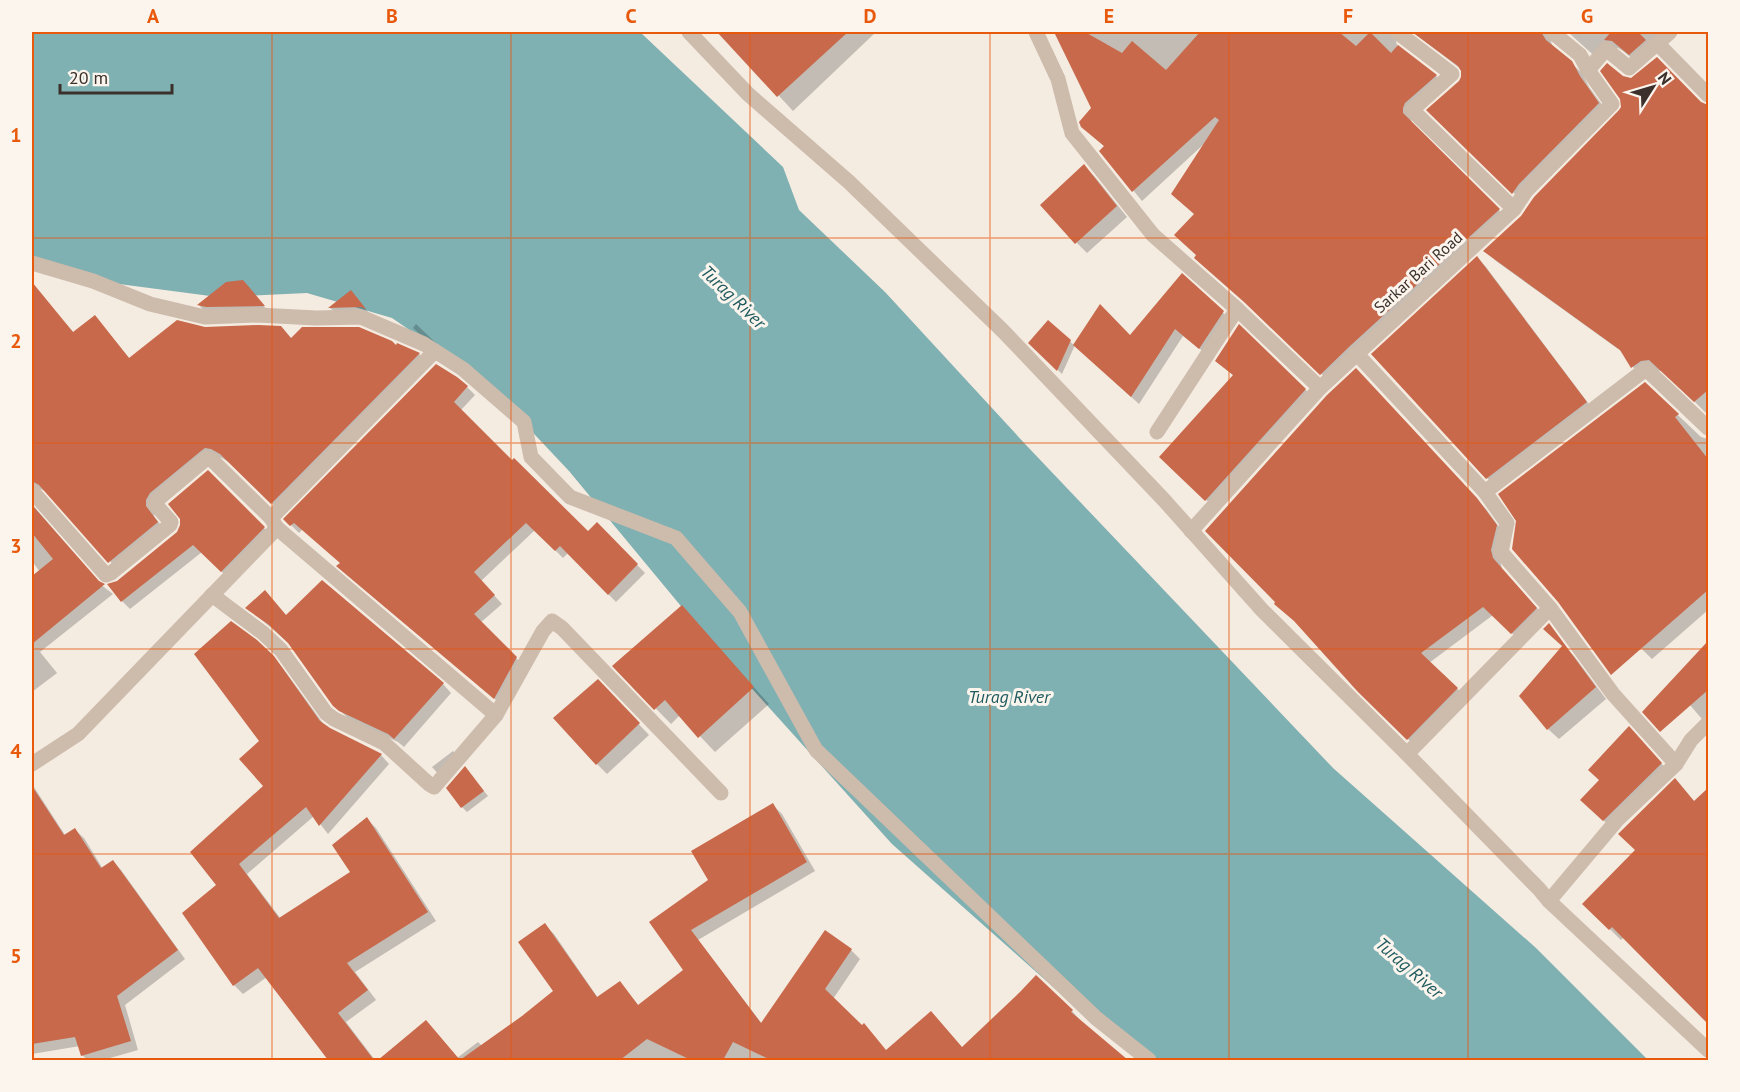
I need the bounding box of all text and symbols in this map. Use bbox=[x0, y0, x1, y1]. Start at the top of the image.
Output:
text: A bbox=[147, 3, 160, 29]
text: B bbox=[386, 3, 398, 29]
text: C bbox=[625, 3, 637, 29]
text: D bbox=[864, 3, 877, 29]
text: E bbox=[1104, 3, 1114, 29]
text: F bbox=[1343, 3, 1353, 29]
text: G bbox=[1581, 3, 1593, 29]
scale bar bbox=[60, 57, 172, 95]
north arrow bbox=[1623, 57, 1683, 117]
text: 20 m bbox=[69, 66, 108, 89]
text: N bbox=[1654, 68, 1676, 88]
text: 1 bbox=[10, 122, 22, 148]
street label: Sarkar Bari Road bbox=[1370, 227, 1466, 317]
water label: Turag River bbox=[696, 260, 772, 334]
text: 2 bbox=[10, 328, 22, 354]
text: 3 bbox=[10, 533, 22, 559]
water label: Turag River bbox=[968, 685, 1051, 708]
text: 4 bbox=[10, 738, 22, 764]
water label: Turag River bbox=[1371, 932, 1449, 1004]
text: 5 bbox=[10, 943, 22, 969]

